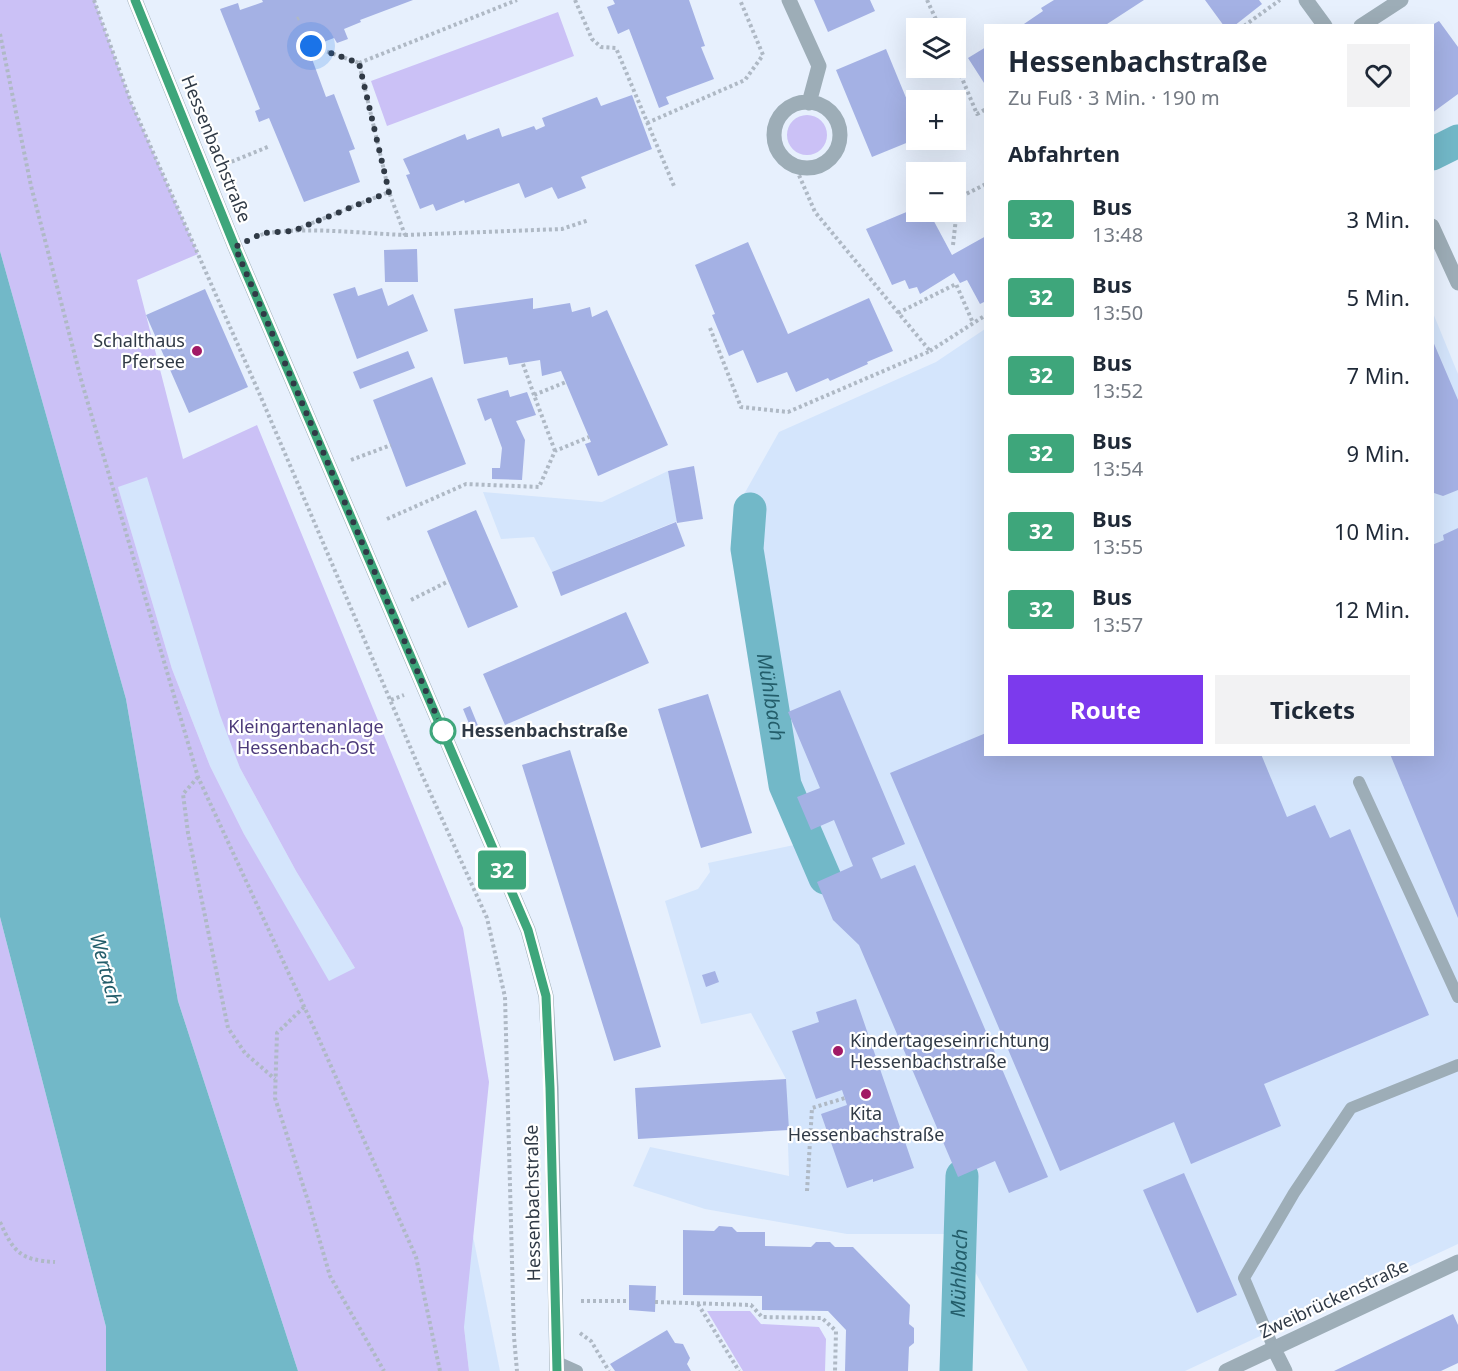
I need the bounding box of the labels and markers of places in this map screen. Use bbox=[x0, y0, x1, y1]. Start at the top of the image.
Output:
place label: Schalthaus Pfersee bbox=[93, 328, 185, 373]
marker: Schalthaus Pfersee bbox=[190, 344, 204, 358]
marker: Hessenbachstraße bbox=[430, 718, 456, 744]
place label: Hessenbachstraße bbox=[461, 718, 628, 742]
place label: Kindertageseinrichtung Hessenbachstraße bbox=[850, 1028, 1050, 1073]
marker: Kindertageseinrichtung Hessenbachstraße bbox=[831, 1044, 845, 1058]
marker: Kita Hessenbachstraße bbox=[859, 1087, 873, 1101]
place label: Kita Hessenbachstraße bbox=[788, 1101, 944, 1146]

